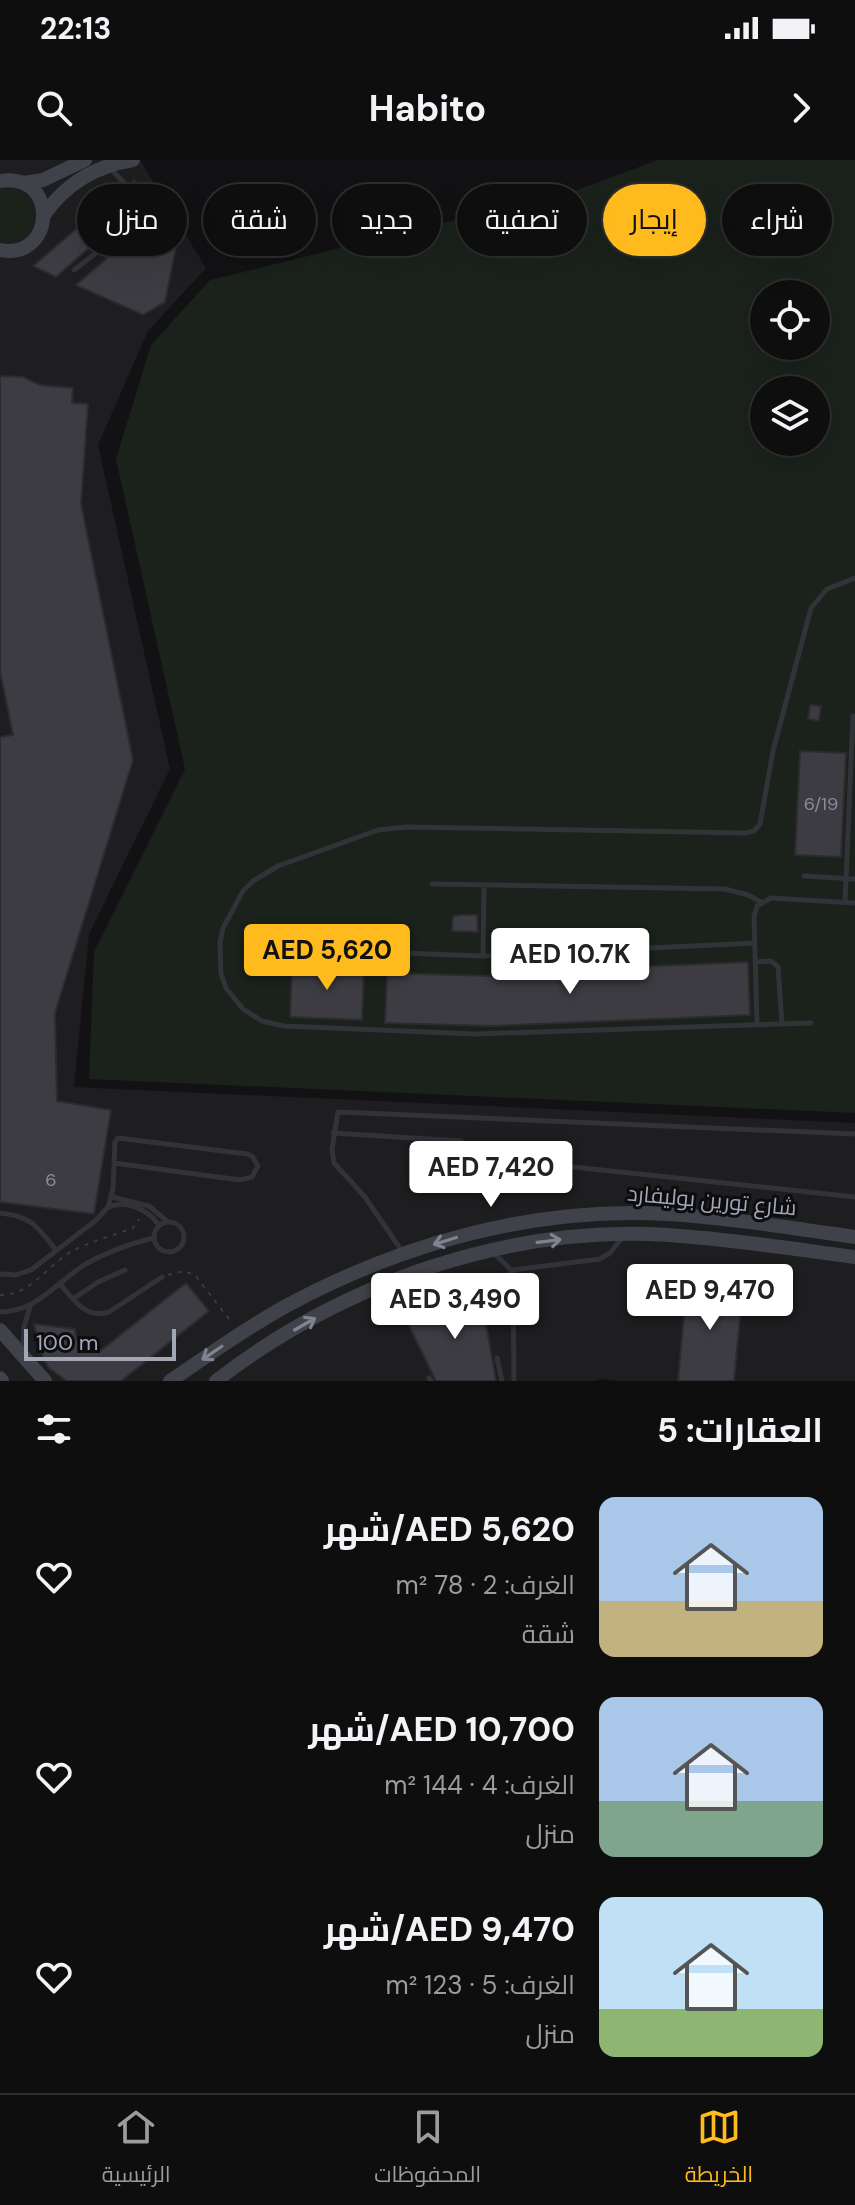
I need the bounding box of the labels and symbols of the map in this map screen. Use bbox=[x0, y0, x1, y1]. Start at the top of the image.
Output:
house number: 6/19 bbox=[804, 792, 838, 816]
pin: AED 5,620 bbox=[235, 924, 419, 992]
pin: AED 10.7K bbox=[478, 928, 662, 996]
pin: AED 7,420 bbox=[399, 1141, 583, 1209]
house number: 6 bbox=[45, 1168, 57, 1192]
street label: شارع تورين بوليفارد bbox=[626, 1179, 798, 1222]
one-way arrow bbox=[535, 1233, 562, 1248]
one-way arrow bbox=[433, 1234, 459, 1249]
pin: AED 9,470 bbox=[618, 1264, 802, 1332]
pin: AED 3,490 bbox=[363, 1273, 547, 1341]
one-way arrow bbox=[293, 1316, 316, 1332]
scale bar bbox=[24, 1325, 176, 1361]
one-way arrow bbox=[201, 1345, 224, 1361]

